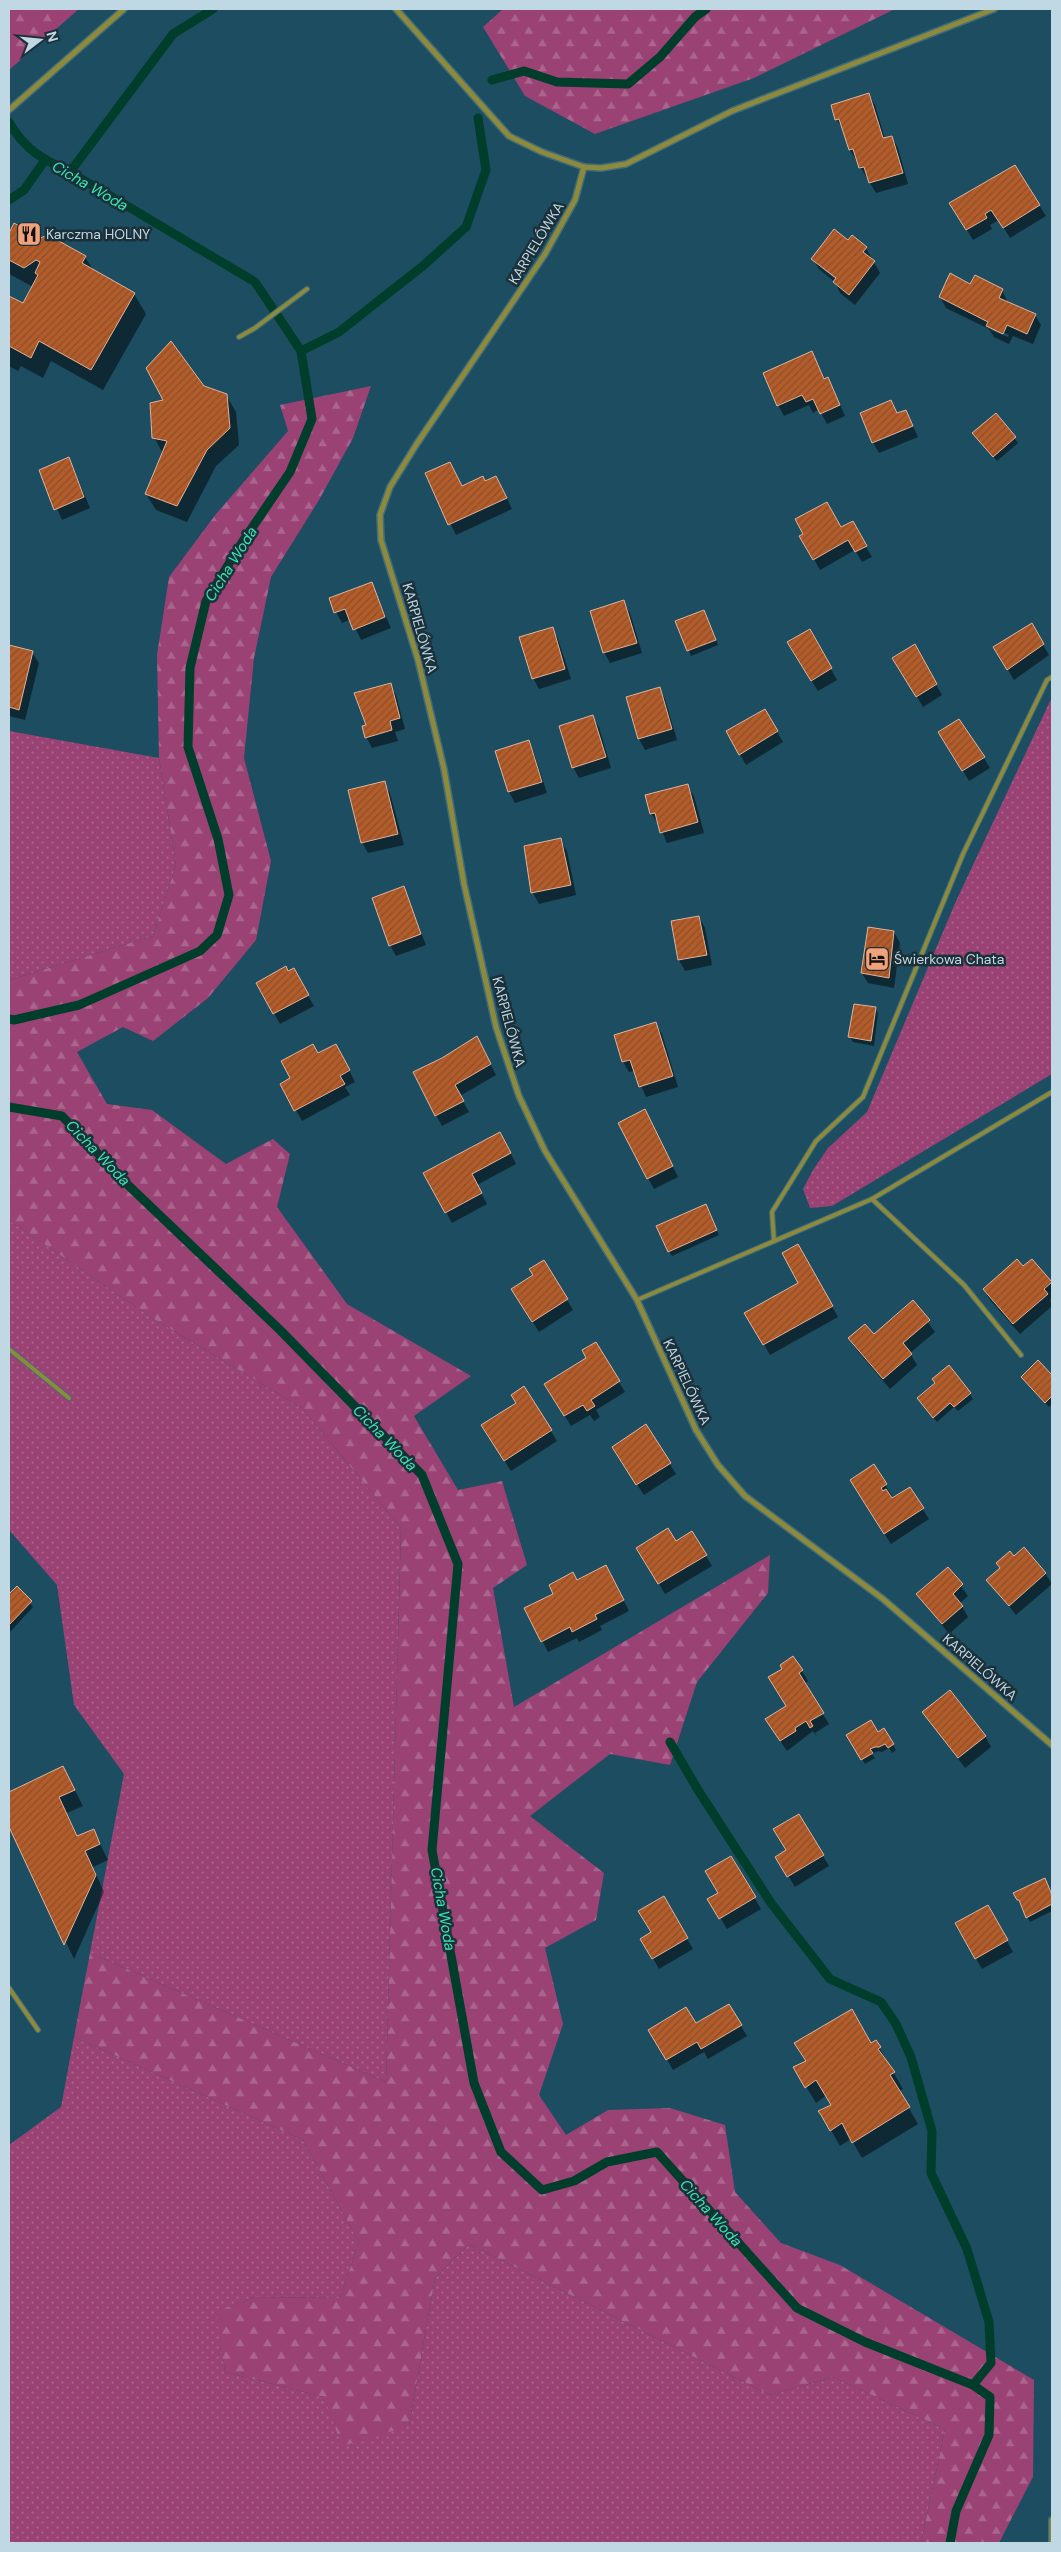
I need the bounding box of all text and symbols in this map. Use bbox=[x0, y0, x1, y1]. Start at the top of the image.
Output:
north arrow bbox=[15, 15, 65, 65]
text: N bbox=[42, 29, 63, 44]
water label: Cicha Woda bbox=[48, 156, 132, 216]
street label: KARPIELÓWKA bbox=[504, 198, 568, 288]
restaurant icon: Karczma HOLNY bbox=[16, 221, 42, 247]
place label: Karczma HOLNY bbox=[46, 225, 150, 243]
water label: Cicha Woda bbox=[200, 523, 262, 605]
street label: KARPIELÓWKA bbox=[399, 581, 441, 675]
hotel icon: Świerkowa Chata bbox=[864, 946, 890, 972]
place label: Świerkowa Chata bbox=[894, 950, 1004, 968]
street label: KARPIELÓWKA bbox=[488, 975, 530, 1069]
water label: Cicha Woda bbox=[61, 1116, 135, 1190]
street label: KARPIELÓWKA bbox=[659, 1336, 715, 1428]
water label: Cicha Woda bbox=[348, 1401, 422, 1475]
street label: KARPIELÓWKA bbox=[939, 1630, 1021, 1704]
water label: Cicha Woda bbox=[426, 1866, 460, 1952]
water label: Cicha Woda bbox=[675, 2175, 747, 2251]

